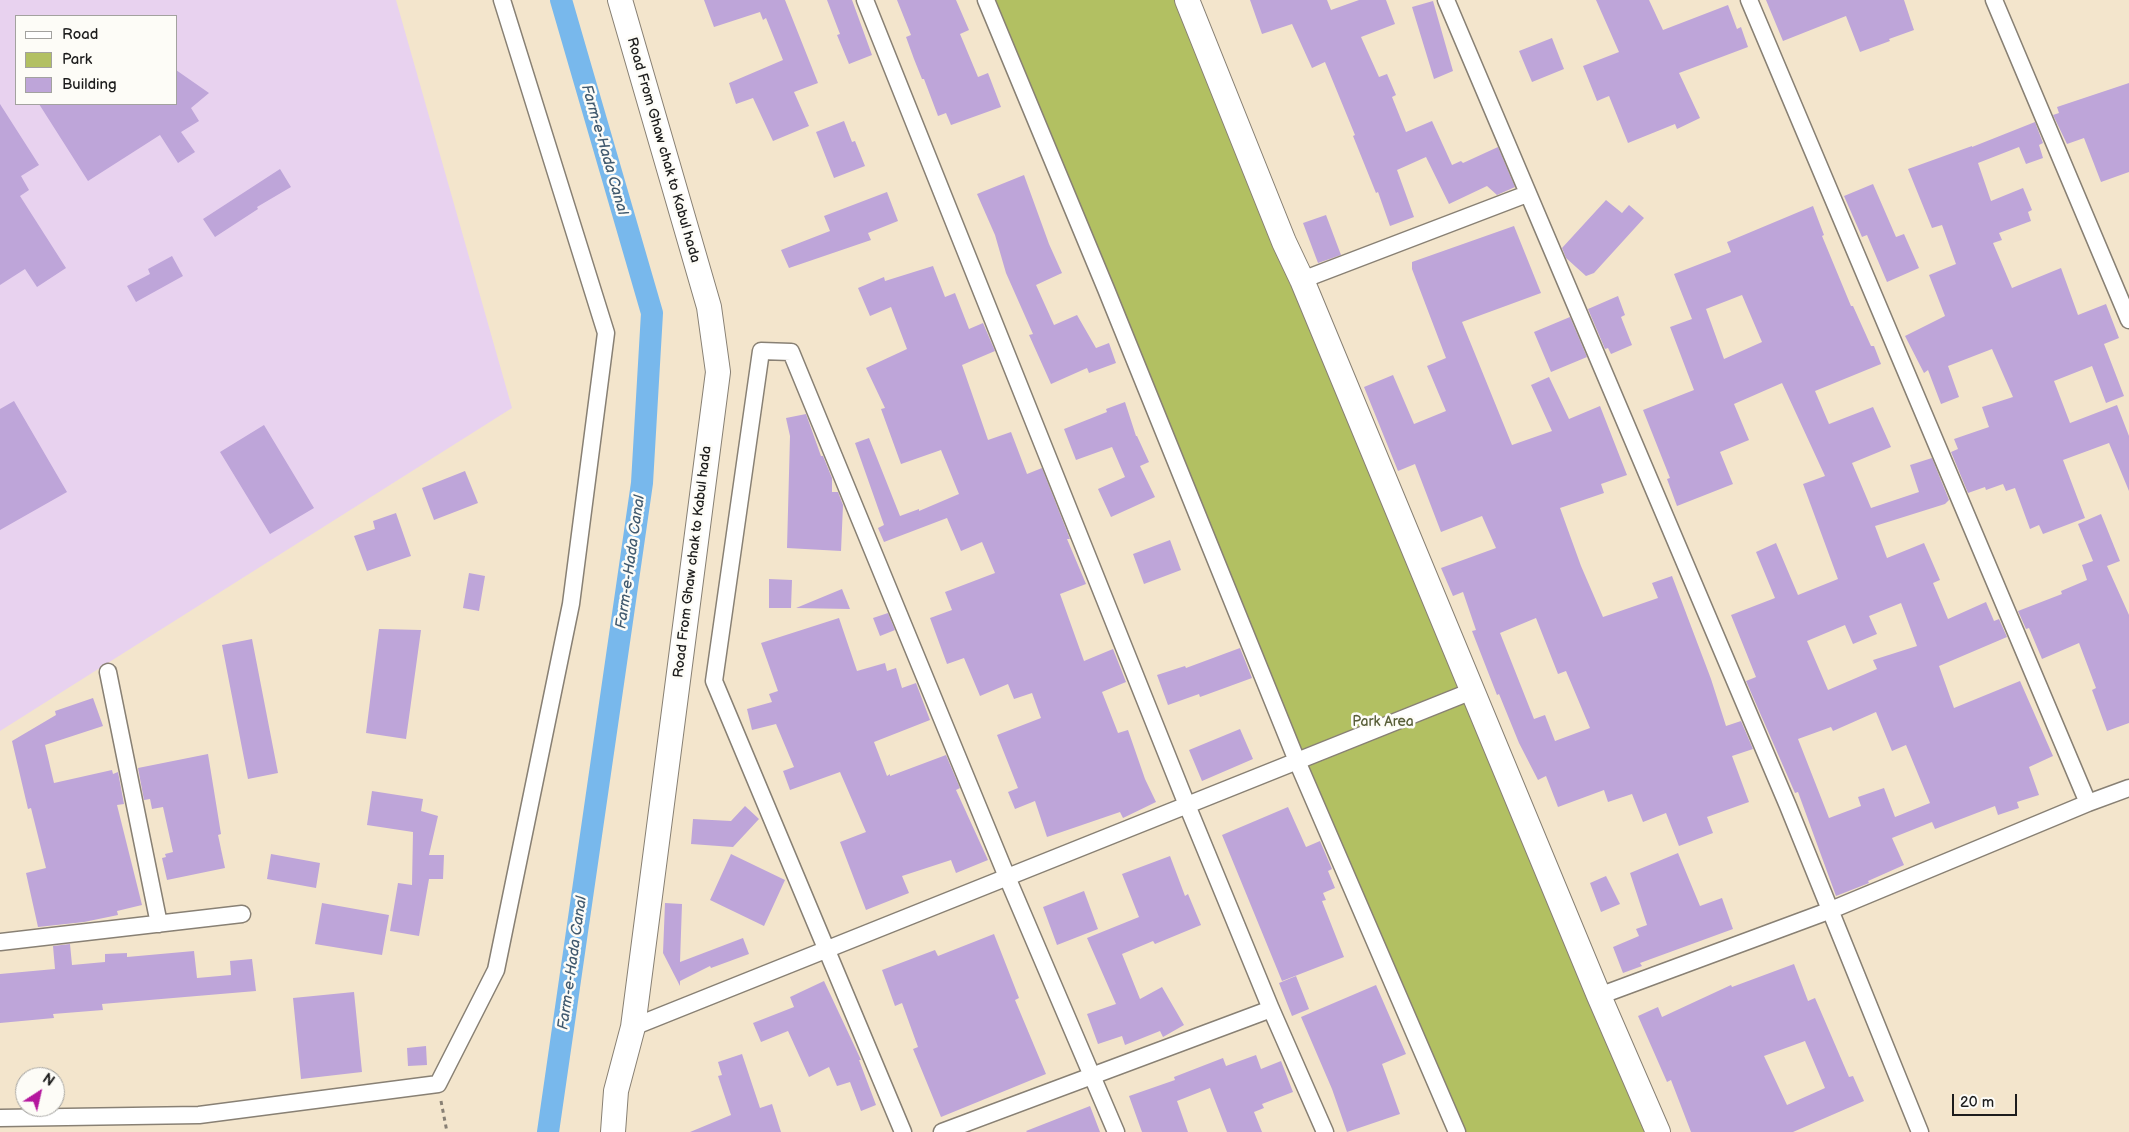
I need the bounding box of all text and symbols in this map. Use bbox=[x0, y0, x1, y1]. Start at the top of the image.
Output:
legend bbox=[15, 15, 178, 105]
text: Road bbox=[62, 25, 98, 44]
street label: Road From Ghaw chak to Kabul hada bbox=[623, 35, 703, 265]
text: Park bbox=[62, 50, 92, 69]
text: Building bbox=[62, 75, 117, 94]
water label: Farm-e-Hada Canal bbox=[577, 83, 631, 217]
street label: Road From Ghaw chak to Kabul hada bbox=[670, 445, 716, 679]
water label: Farm-e-Hada Canal bbox=[613, 494, 649, 630]
park label: Park Area bbox=[1352, 714, 1414, 730]
water label: Farm-e-Hada Canal bbox=[555, 895, 591, 1031]
north arrow bbox=[15, 1067, 65, 1117]
text: N bbox=[39, 1070, 57, 1090]
scale bar bbox=[1954, 1084, 2019, 1116]
text: 20 m bbox=[1960, 1093, 1994, 1112]

